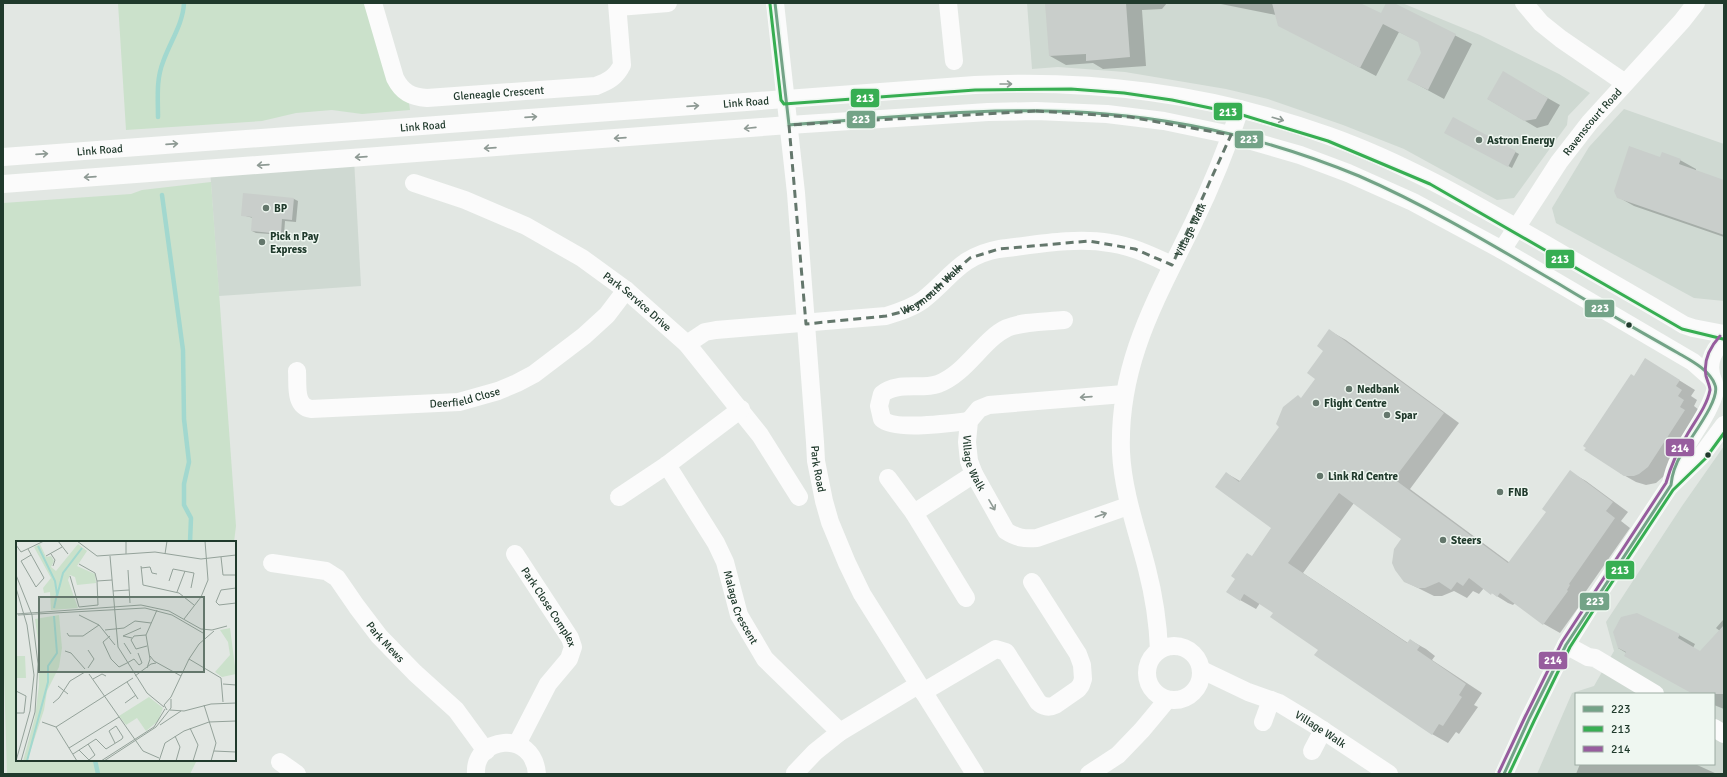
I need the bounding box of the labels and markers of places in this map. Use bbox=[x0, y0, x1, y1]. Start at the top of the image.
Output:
place label: Astron Energy bbox=[1487, 134, 1555, 147]
marker: Astron Energy bbox=[1474, 135, 1484, 145]
place label: BP bbox=[274, 202, 288, 215]
marker: BP bbox=[261, 203, 271, 213]
place label: Pick n Pay Express bbox=[270, 230, 319, 256]
marker: Pick n Pay Express bbox=[257, 237, 267, 247]
unlabelled marker bbox=[1624, 320, 1634, 330]
place label: Nedbank bbox=[1357, 383, 1400, 396]
marker: Nedbank bbox=[1344, 384, 1354, 394]
place label: Flight Centre bbox=[1324, 397, 1387, 410]
marker: Flight Centre bbox=[1311, 398, 1321, 408]
place label: Spar bbox=[1395, 409, 1418, 422]
marker: Spar bbox=[1382, 410, 1392, 420]
unlabelled marker bbox=[1703, 450, 1713, 460]
place label: Link Rd Centre bbox=[1328, 470, 1398, 483]
marker: Link Rd Centre bbox=[1315, 471, 1325, 481]
place label: FNB bbox=[1508, 486, 1529, 499]
marker: FNB bbox=[1495, 487, 1505, 497]
place label: Steers bbox=[1451, 534, 1481, 547]
marker: Steers bbox=[1438, 535, 1448, 545]

